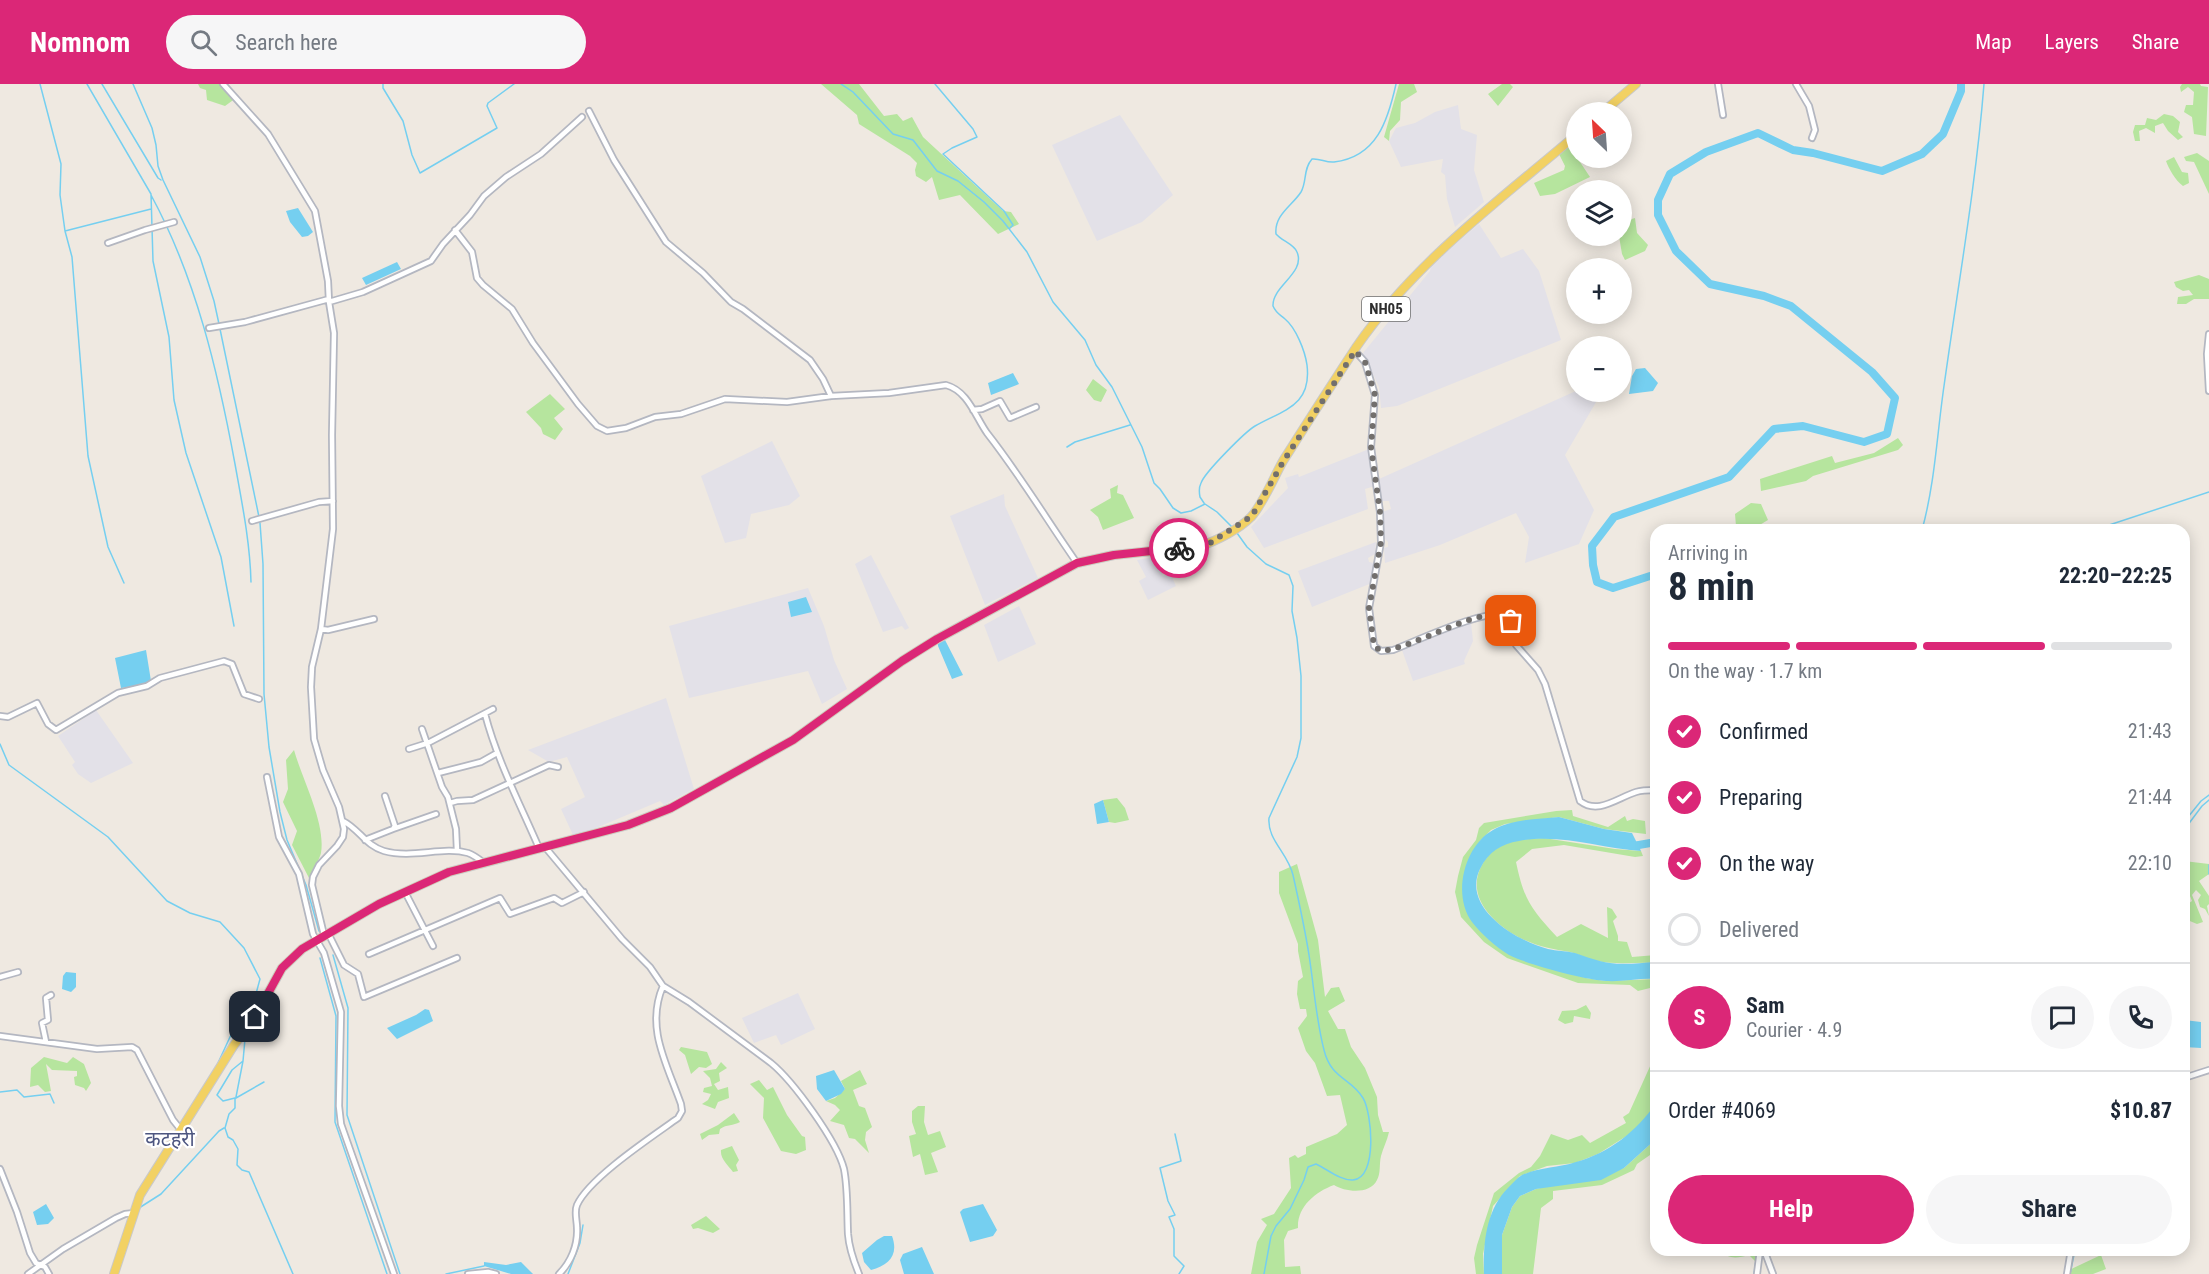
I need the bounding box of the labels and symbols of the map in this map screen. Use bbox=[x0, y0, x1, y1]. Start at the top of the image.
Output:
north arrow bbox=[1566, 102, 1632, 168]
road number: NH05 bbox=[1362, 297, 1410, 321]
courier bbox=[1149, 518, 1209, 578]
pin bbox=[1485, 595, 1536, 646]
pin bbox=[229, 991, 280, 1042]
district label: कटहरी bbox=[145, 1127, 196, 1151]

